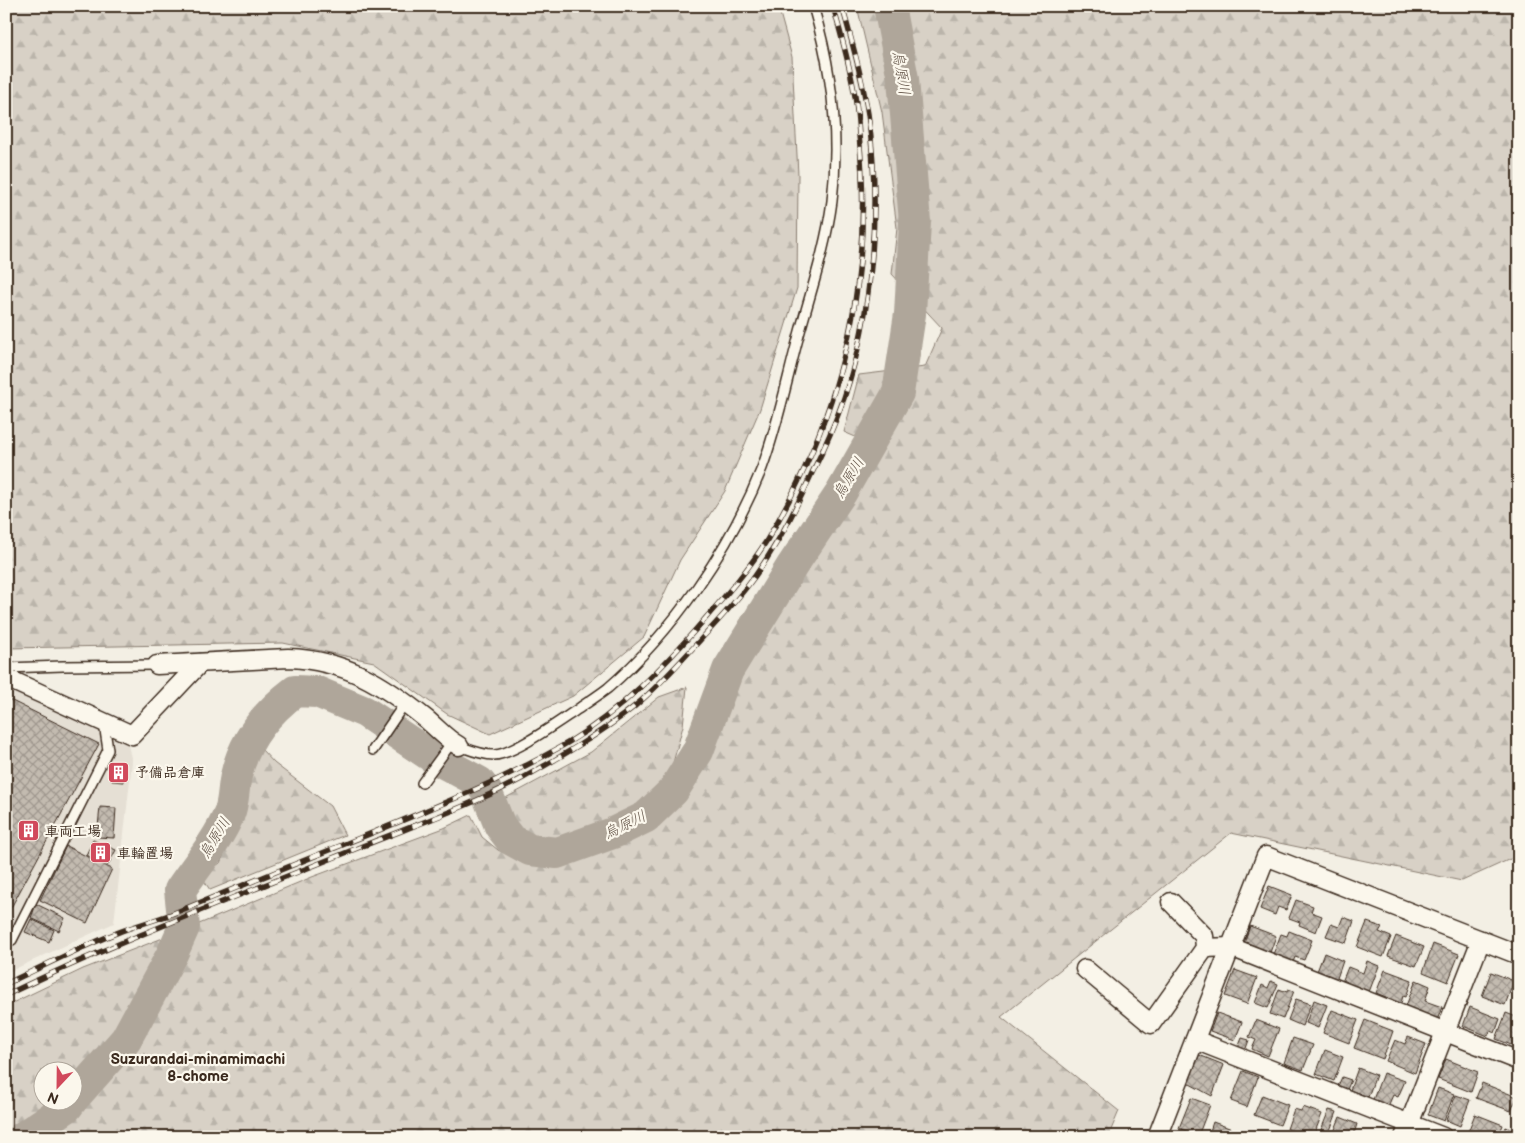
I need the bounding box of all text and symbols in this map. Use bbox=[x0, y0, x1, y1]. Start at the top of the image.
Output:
water label: 烏原川 bbox=[888, 49, 914, 97]
water label: 烏原川 bbox=[829, 454, 869, 502]
building icon: 予備品倉庫 bbox=[107, 760, 131, 784]
place label: 予備品倉庫 bbox=[135, 764, 205, 781]
water label: 烏原川 bbox=[601, 807, 649, 843]
water label: 烏原川 bbox=[195, 814, 235, 862]
building icon: 車両工場 bbox=[17, 819, 41, 843]
place label: 車両工場 bbox=[45, 823, 101, 840]
building icon: 車輪置場 bbox=[89, 841, 113, 865]
place label: 車輪置場 bbox=[117, 845, 173, 862]
district label: Suzurandai-minamimachi 8-chome bbox=[111, 1050, 285, 1086]
north arrow bbox=[32, 1060, 82, 1110]
text: N bbox=[45, 1088, 61, 1107]

